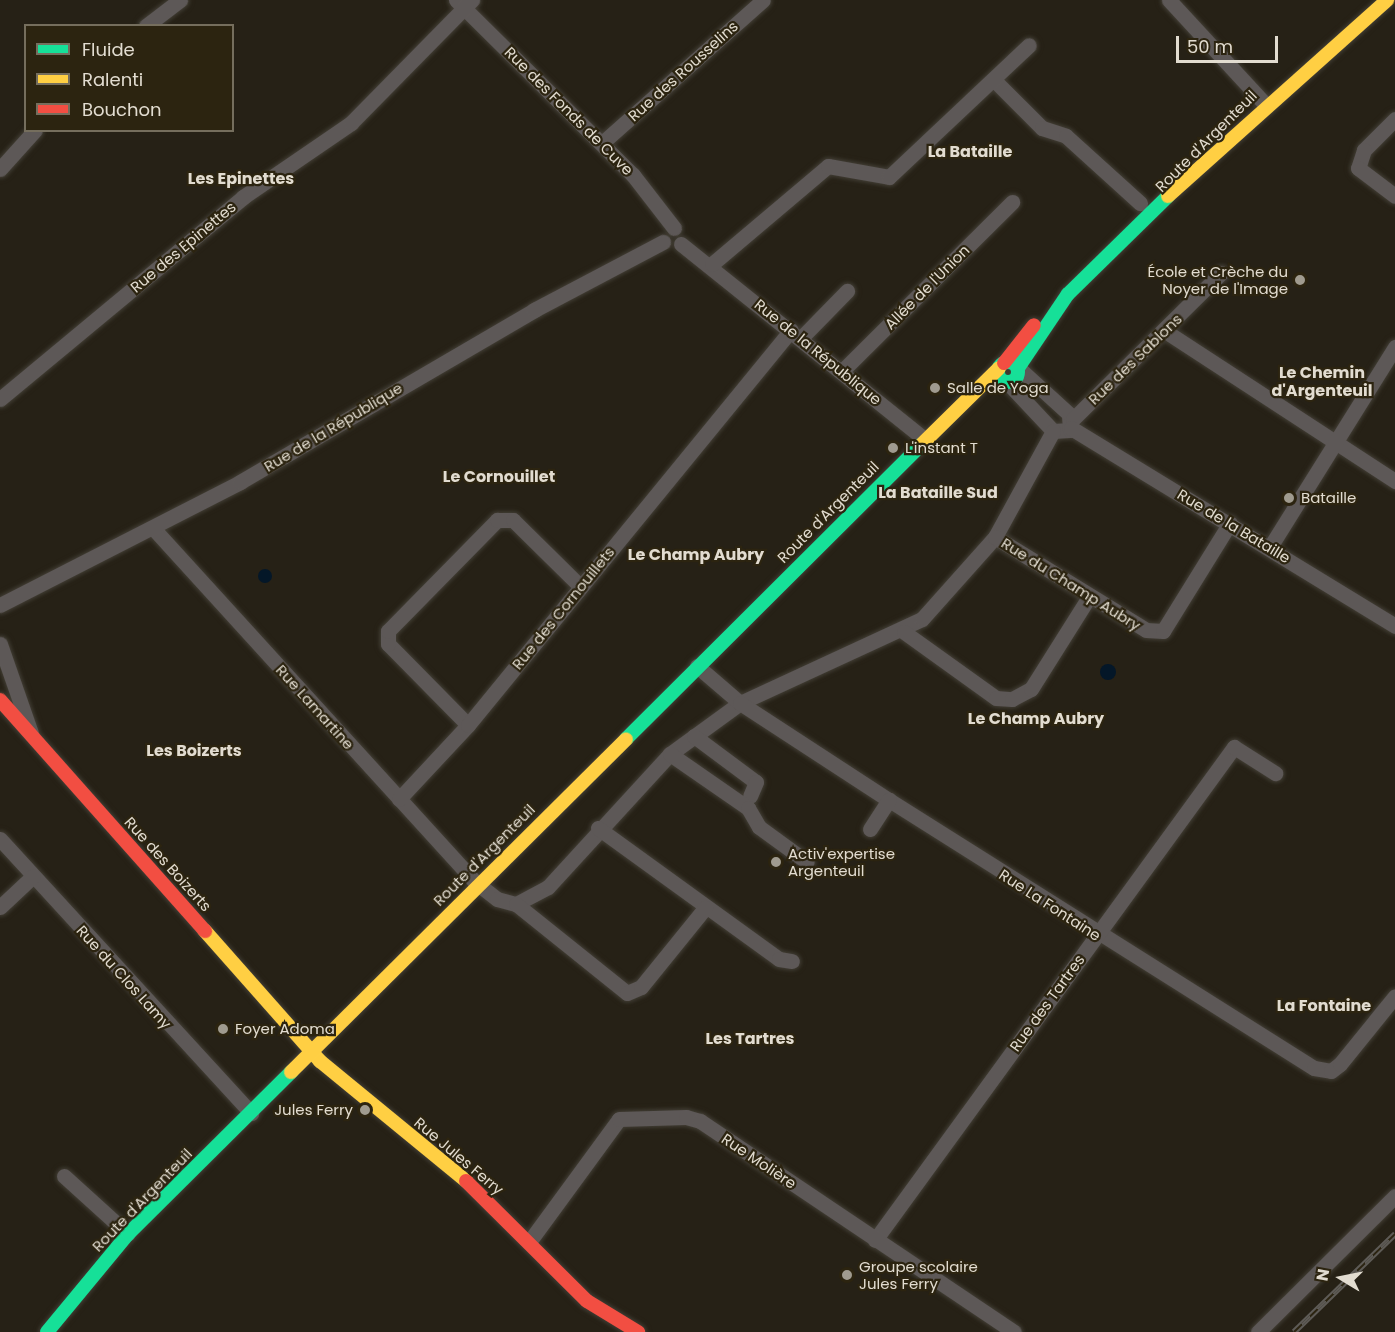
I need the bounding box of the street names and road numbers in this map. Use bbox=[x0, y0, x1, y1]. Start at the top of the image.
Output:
street label: Rue des Rousselins bbox=[624, 17, 742, 125]
street label: Rue des Fonds de Cuve bbox=[501, 43, 637, 179]
street label: Route d'Argenteuil bbox=[1152, 87, 1260, 195]
street label: Rue des Epinettes bbox=[127, 198, 239, 296]
street label: Allée de l'Union bbox=[881, 241, 973, 333]
street label: Rue de la République bbox=[751, 295, 885, 409]
street label: Rue des Sablons bbox=[1084, 310, 1186, 408]
street label: Rue de la République bbox=[261, 379, 405, 475]
street label: Route d'Argenteuil bbox=[774, 458, 882, 566]
street label: Rue de la Bataille bbox=[1174, 485, 1294, 567]
street label: Rue du Champ Aubry bbox=[998, 534, 1144, 634]
street label: Rue des Cornouillets bbox=[508, 543, 618, 673]
street label: Rue Lamartine bbox=[272, 661, 358, 753]
street label: Route d'Argenteuil bbox=[430, 801, 538, 909]
street label: Rue des Boizerts bbox=[121, 813, 215, 915]
street label: Rue La Fontaine bbox=[996, 865, 1104, 945]
street label: Rue du Clos Lamy bbox=[73, 922, 175, 1032]
street label: Rue des Tartres bbox=[1006, 951, 1088, 1055]
street label: Rue Jules Ferry bbox=[411, 1113, 507, 1199]
street label: Rue Molière bbox=[718, 1129, 800, 1193]
street label: Route d'Argenteuil bbox=[88, 1145, 196, 1255]

